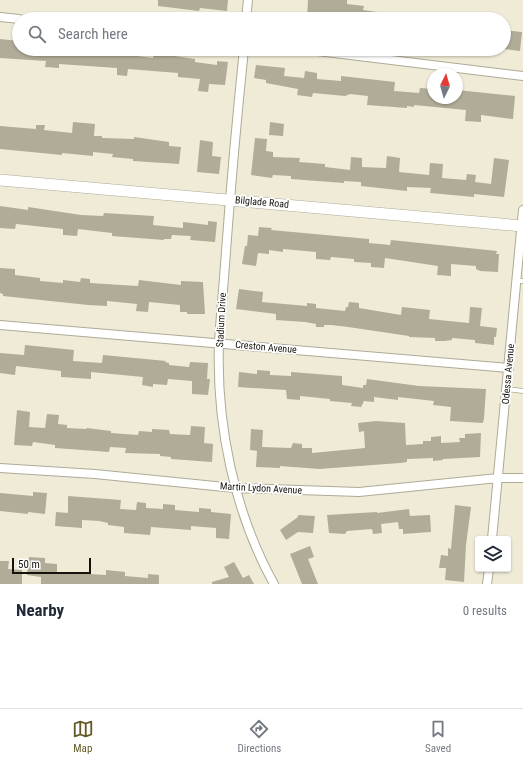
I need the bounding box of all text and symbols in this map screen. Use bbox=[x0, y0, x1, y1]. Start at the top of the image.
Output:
search box bbox=[12, 12, 511, 56]
icon: search bbox=[26, 23, 48, 45]
text: Search here bbox=[58, 25, 128, 43]
north arrow bbox=[427, 68, 463, 104]
street label: Bilglade Road bbox=[235, 194, 289, 210]
street label: Stadium Drive bbox=[214, 292, 228, 348]
street label: Creston Avenue bbox=[235, 339, 298, 355]
street label: Odessa Avenue bbox=[500, 343, 516, 405]
street label: Martin Lydon Avenue bbox=[220, 480, 303, 496]
map controls bbox=[475, 536, 511, 572]
button: layers bbox=[475, 536, 511, 572]
scale bar bbox=[12, 556, 91, 575]
text: 50 m bbox=[18, 558, 40, 571]
text: Nearby bbox=[16, 600, 64, 620]
text: 0 results bbox=[463, 603, 507, 618]
tab: Map bbox=[72, 718, 94, 755]
tab: Directions bbox=[237, 718, 281, 755]
tab: Saved bbox=[425, 718, 451, 755]

